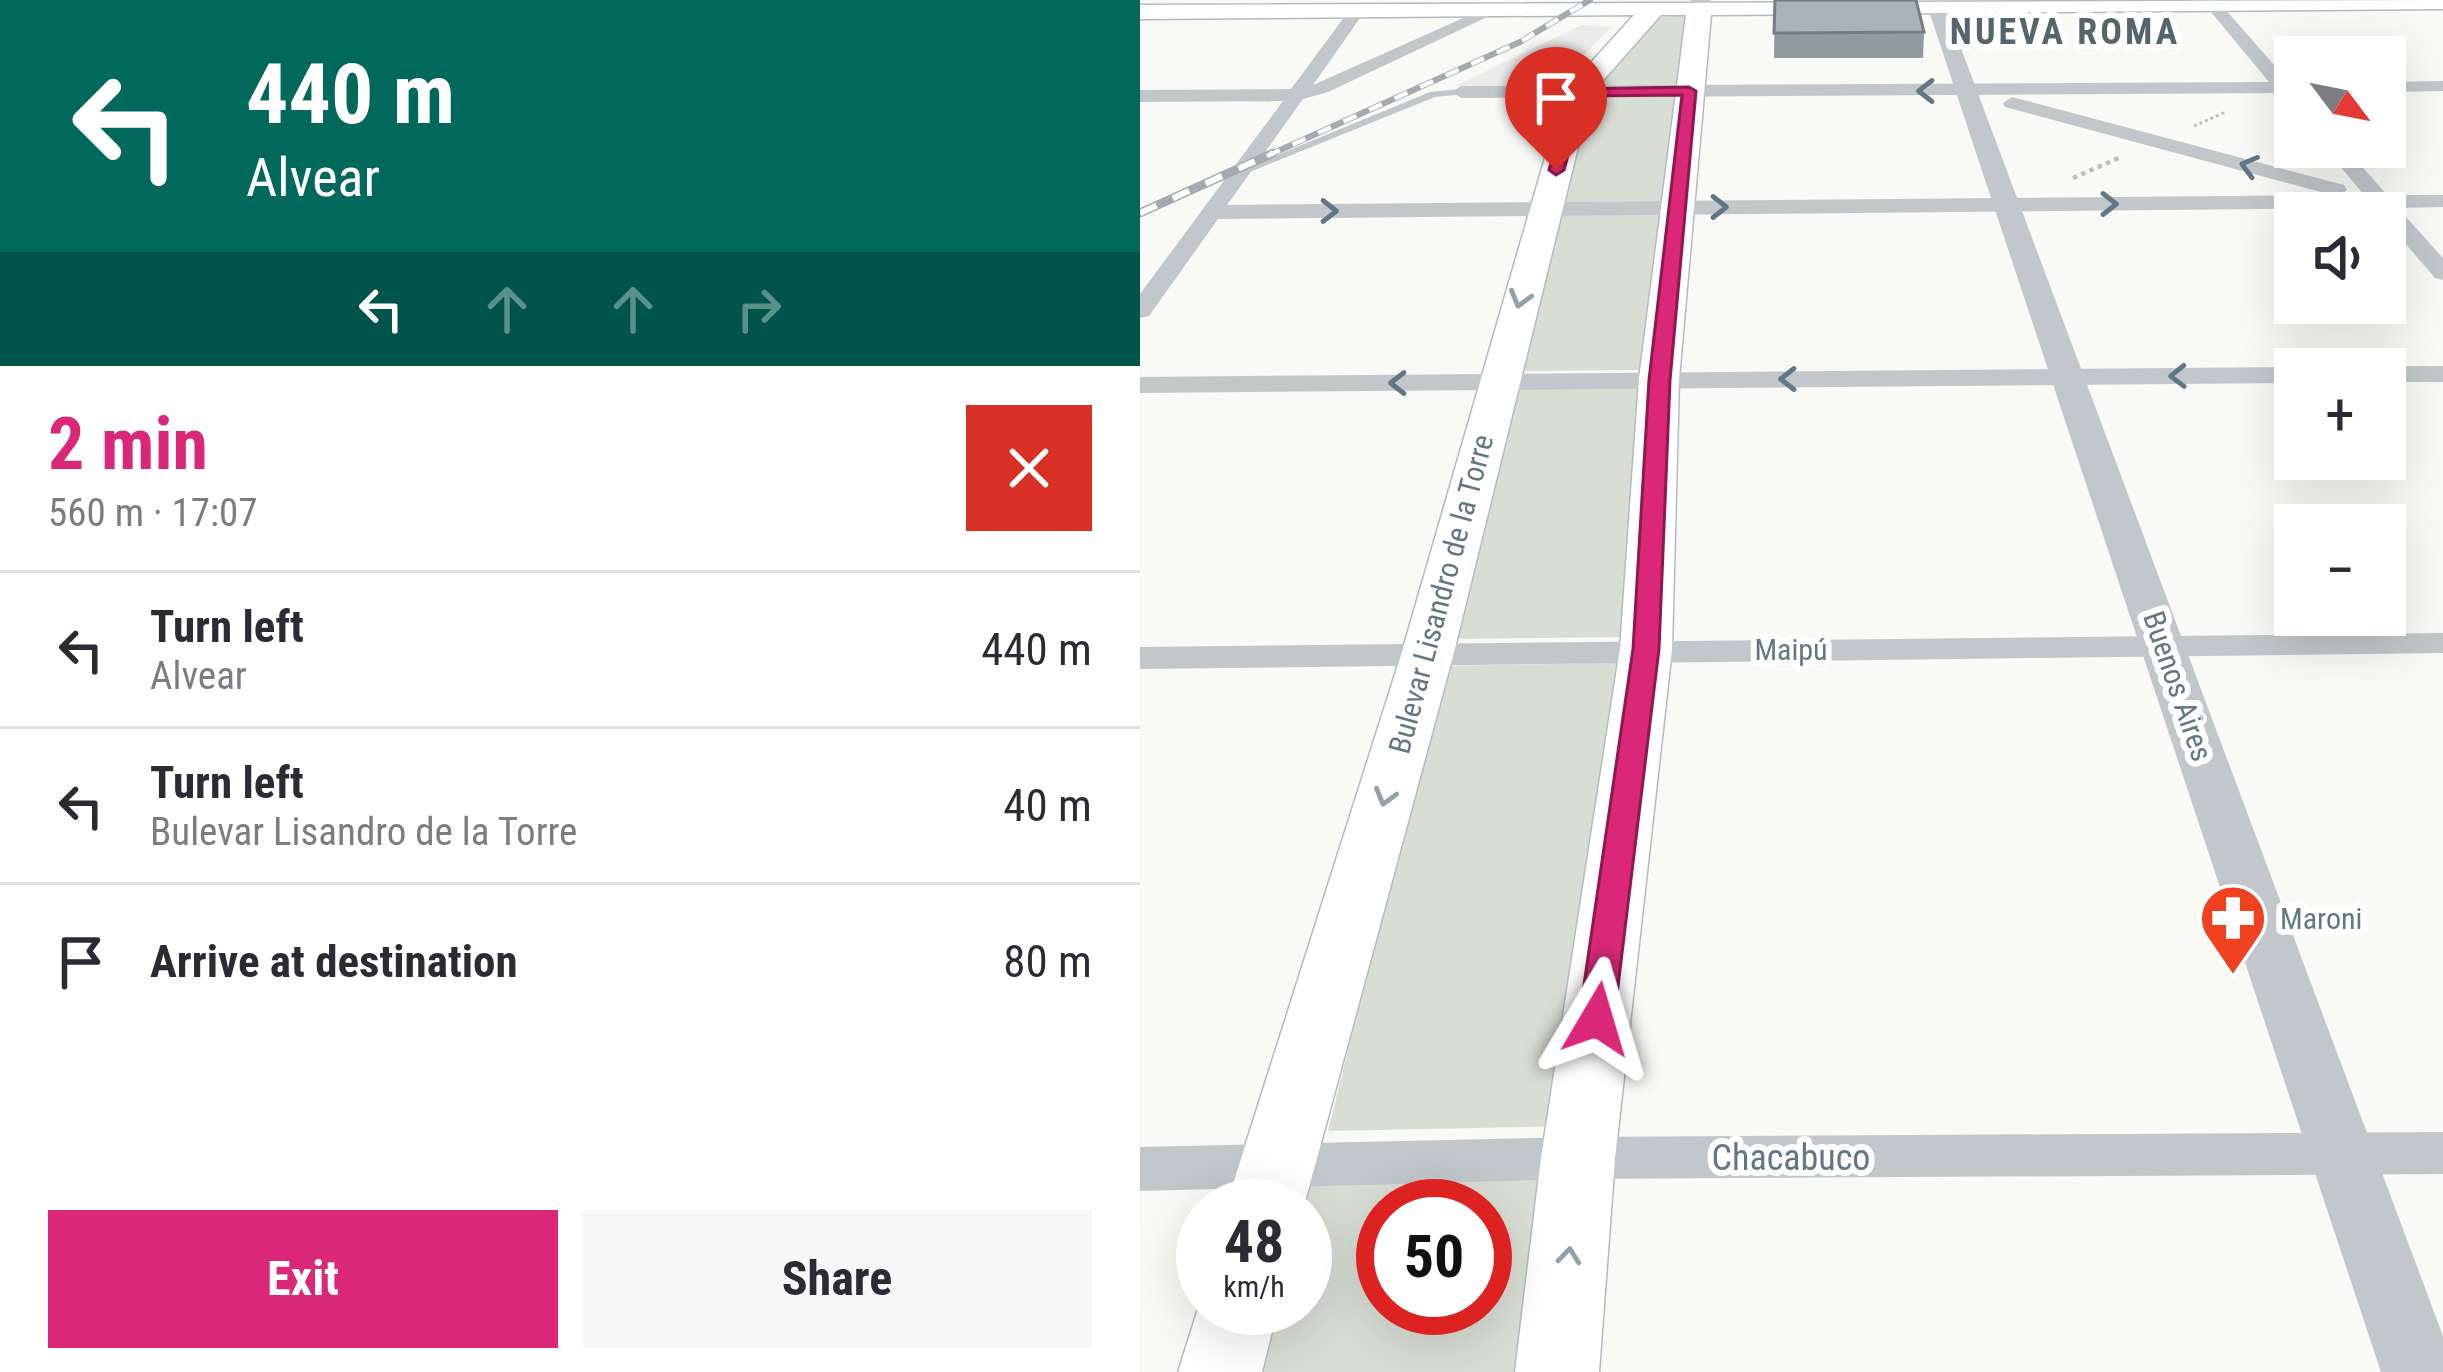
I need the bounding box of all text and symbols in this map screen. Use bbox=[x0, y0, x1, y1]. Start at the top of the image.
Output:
district label: NUEVA ROMA bbox=[1950, 11, 2180, 53]
north arrow bbox=[2274, 36, 2406, 168]
map controls bbox=[2274, 36, 2406, 636]
text: 440 m bbox=[246, 45, 455, 144]
pin bbox=[1505, 47, 1607, 170]
icon: left bbox=[48, 48, 204, 204]
icon: arrive bbox=[1523, 65, 1589, 131]
one-way arrow bbox=[1916, 78, 1934, 104]
text: Alvear bbox=[246, 146, 380, 209]
one-way arrow bbox=[2240, 156, 2260, 181]
one-way arrow bbox=[2101, 191, 2119, 217]
button: sound bbox=[2274, 192, 2406, 324]
one-way arrow bbox=[1710, 195, 1729, 221]
one-way arrow bbox=[1321, 198, 1339, 224]
icon: left bbox=[348, 276, 414, 342]
icon: ahead bbox=[474, 276, 540, 342]
icon: ahead bbox=[600, 276, 666, 342]
icon: right bbox=[726, 276, 792, 342]
one-way arrow bbox=[1510, 288, 1535, 309]
button: + bbox=[2274, 348, 2406, 480]
one-way arrow bbox=[2168, 363, 2186, 389]
one-way arrow bbox=[1778, 366, 1796, 392]
one-way arrow bbox=[1388, 370, 1406, 396]
text: 2 min bbox=[48, 402, 208, 487]
button: close bbox=[966, 405, 1092, 531]
street label: Bulevar Lisandro de la Torre bbox=[1382, 431, 1500, 757]
text: 560 m · 17:07 bbox=[48, 490, 258, 536]
button: − bbox=[2274, 504, 2406, 636]
text: Turn left bbox=[150, 600, 304, 653]
street label: Buenos Aires bbox=[2136, 607, 2220, 765]
icon: left bbox=[48, 617, 114, 683]
text: 440 m bbox=[981, 623, 1092, 676]
street label: Maipú bbox=[1754, 632, 1828, 667]
text: Alvear bbox=[150, 653, 247, 699]
text: Turn left bbox=[150, 756, 304, 809]
icon: left bbox=[48, 773, 114, 839]
text: 40 m bbox=[1003, 779, 1092, 832]
one-way arrow bbox=[1374, 785, 1399, 806]
text: Bulevar Lisandro de la Torre bbox=[150, 809, 577, 855]
pharmacy icon: Maroni bbox=[2198, 883, 2268, 977]
place label: Maroni bbox=[2280, 901, 2362, 936]
icon: arrive bbox=[48, 929, 114, 995]
text: Arrive at destination bbox=[150, 935, 518, 988]
text: 80 m bbox=[1003, 935, 1092, 988]
position arrow bbox=[1534, 956, 1660, 1082]
street label: Chacabuco bbox=[1712, 1137, 1870, 1179]
speed limit sign: 50 bbox=[1356, 1179, 1512, 1335]
text: 48 bbox=[1224, 1206, 1284, 1277]
button: Exit bbox=[48, 1210, 558, 1348]
button: Share bbox=[582, 1210, 1092, 1348]
one-way arrow bbox=[1556, 1246, 1581, 1265]
text: km/h bbox=[1223, 1269, 1285, 1304]

